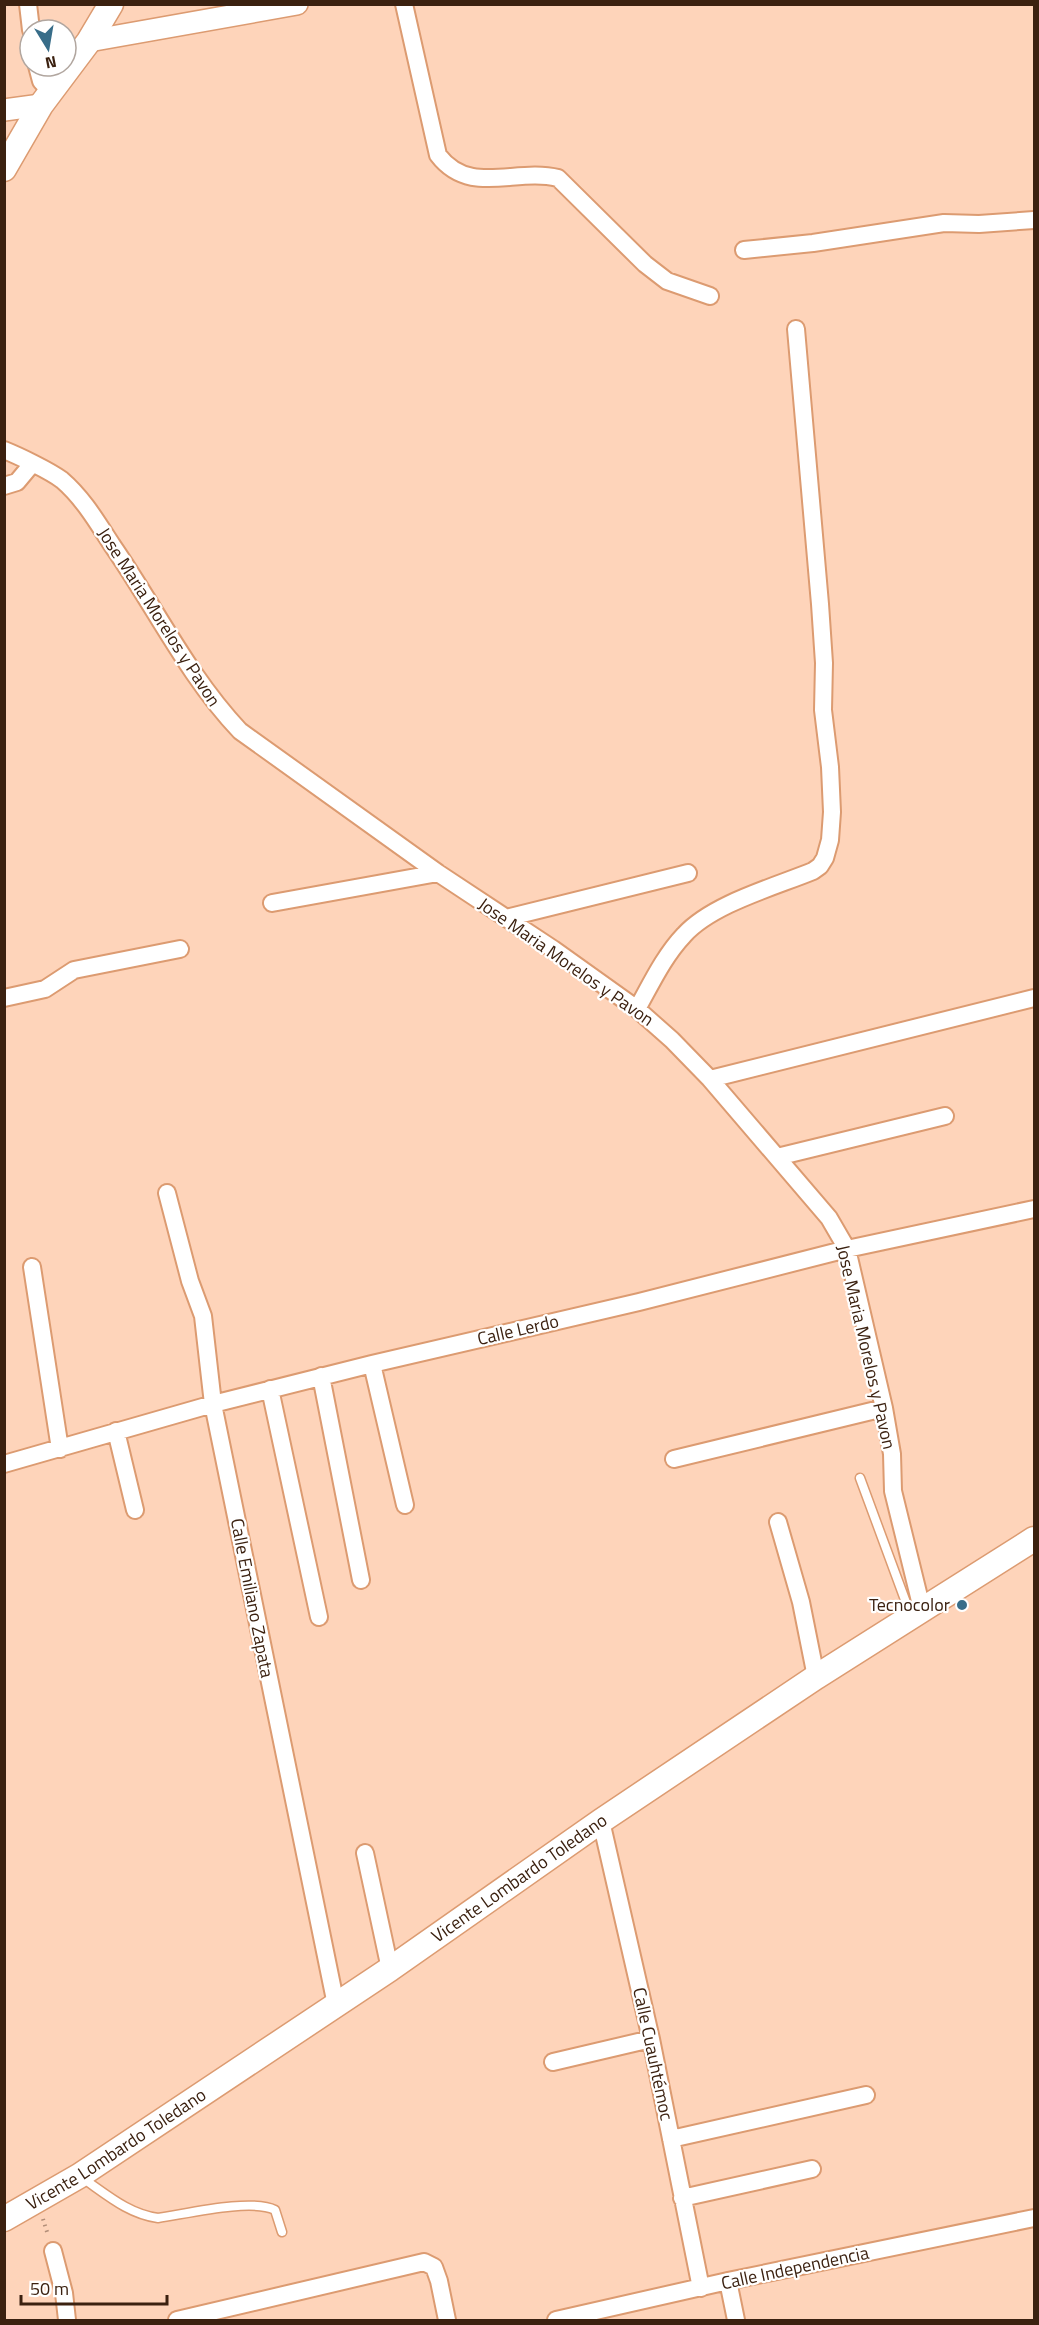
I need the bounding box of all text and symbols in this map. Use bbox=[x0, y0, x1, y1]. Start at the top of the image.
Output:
north arrow bbox=[18, 18, 78, 78]
text: N bbox=[43, 50, 59, 76]
street label: Jose Maria Morelos y Pavon bbox=[91, 522, 228, 712]
street label: Jose Maria Morelos y Pavon bbox=[473, 891, 660, 1033]
street label: Jose Maria Morelos y Pavon bbox=[830, 1242, 903, 1452]
street label: Calle Lerdo bbox=[474, 1307, 561, 1352]
street label: Calle Emiliano Zapata bbox=[224, 1516, 281, 1680]
place label: Tecnocolor bbox=[869, 1591, 950, 1618]
marker: Tecnocolor bbox=[955, 1598, 969, 1612]
street label: Vicente Lombardo Toledano bbox=[426, 1807, 612, 1949]
street label: Calle Cuauhtémoc bbox=[626, 1985, 681, 2123]
street label: Vicente Lombardo Toledano bbox=[21, 2081, 211, 2217]
street label: Calle Independencia bbox=[719, 2239, 871, 2296]
scale bar bbox=[21, 2268, 166, 2306]
text: 50 m bbox=[30, 2275, 69, 2302]

